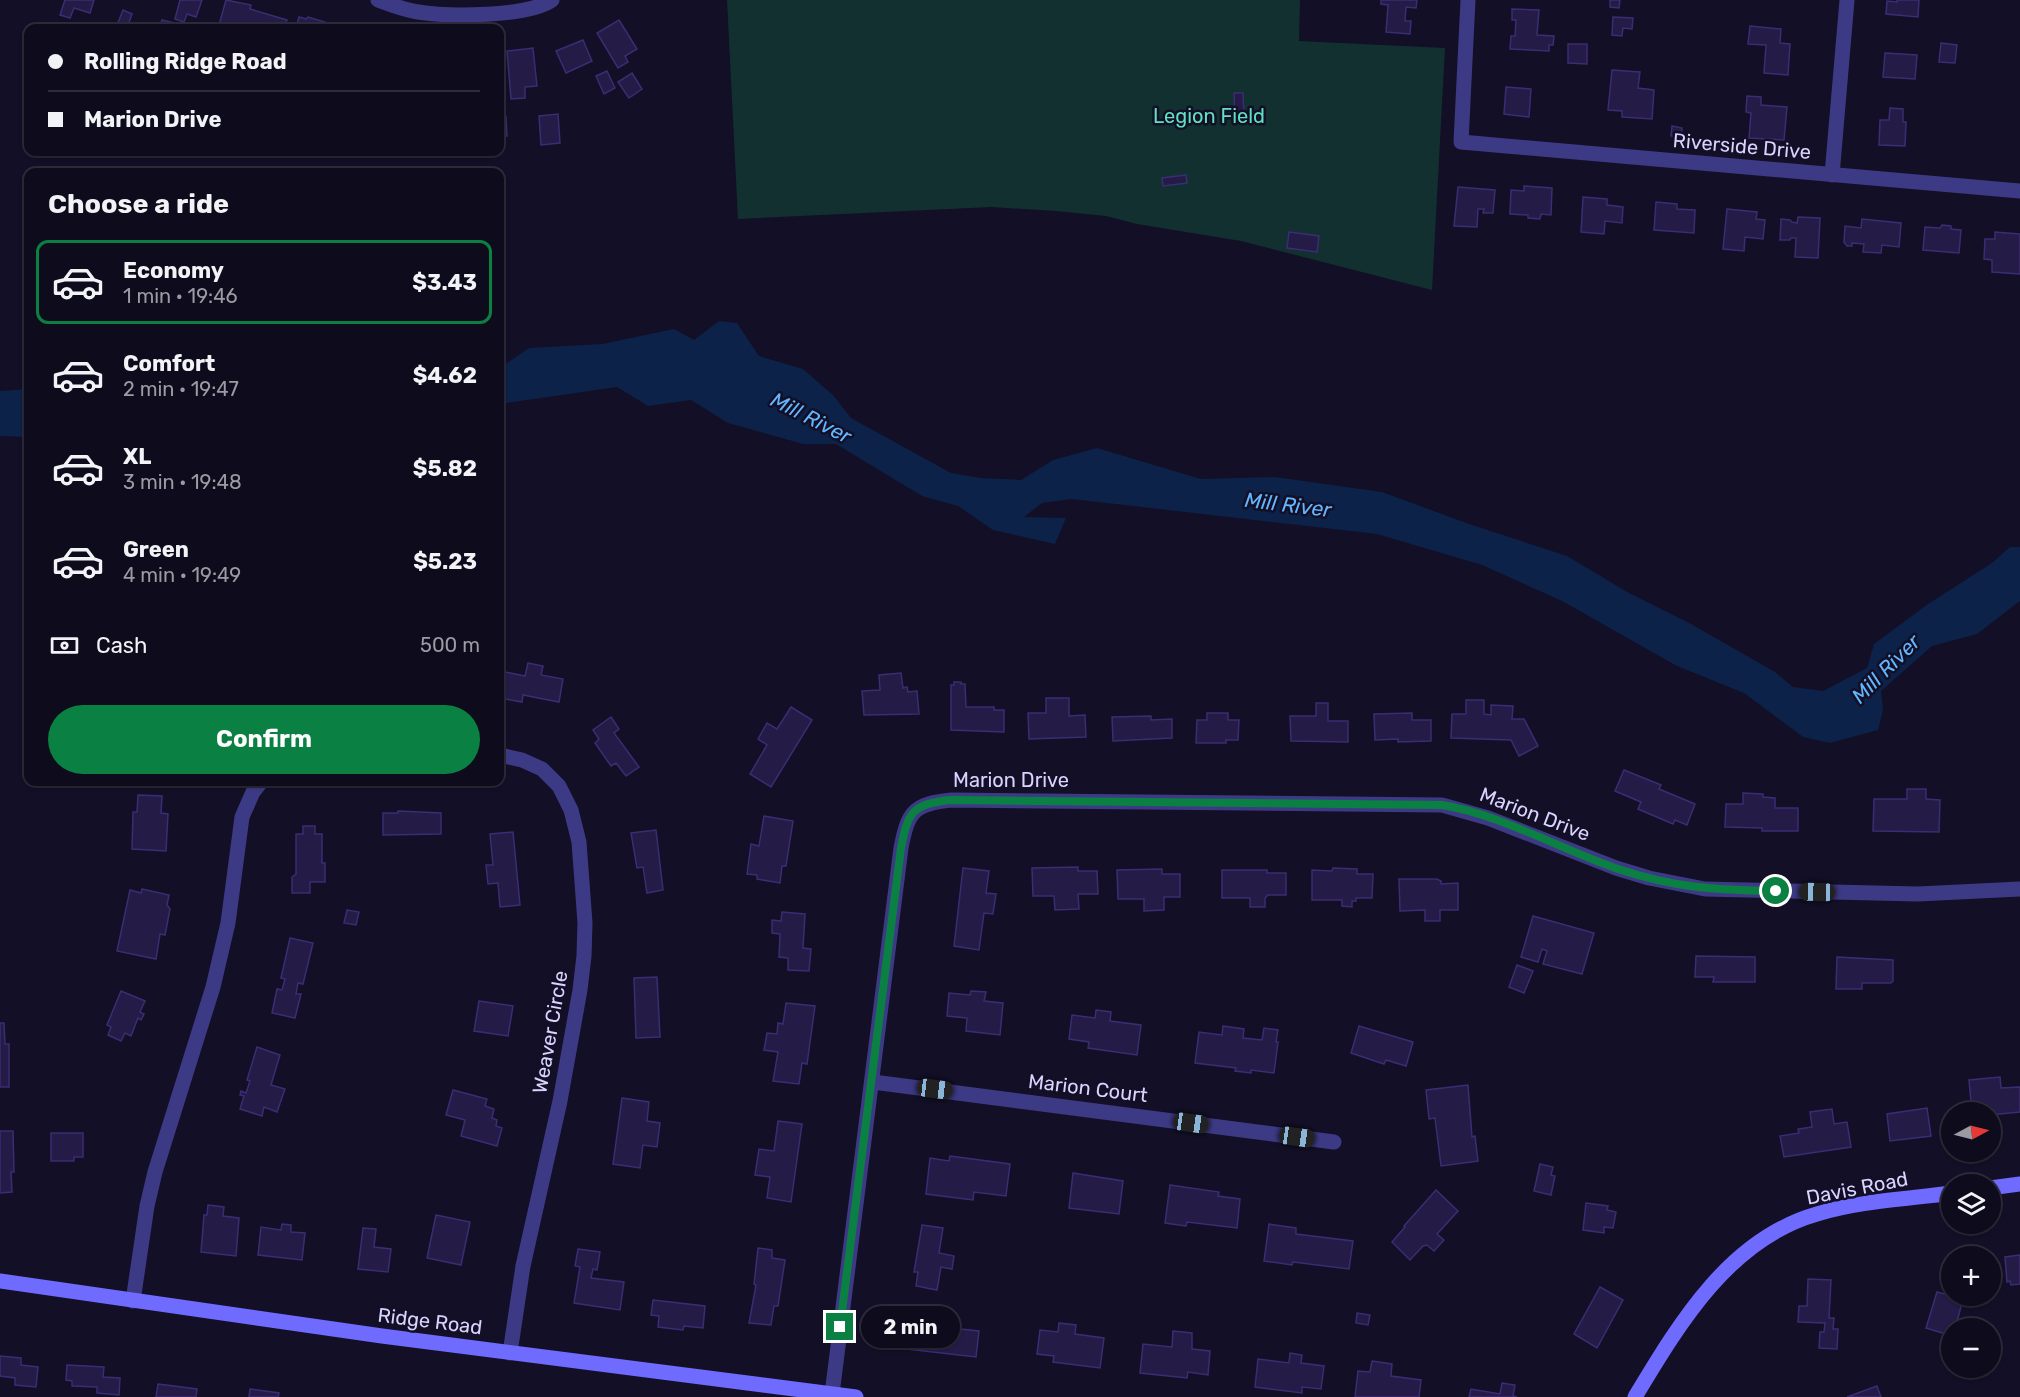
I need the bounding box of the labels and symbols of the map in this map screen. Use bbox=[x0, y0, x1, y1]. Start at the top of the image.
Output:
park label: Legion Field bbox=[1153, 104, 1265, 128]
street label: Riverside Drive bbox=[1672, 128, 1812, 164]
water label: Mill River bbox=[767, 387, 857, 449]
water label: Mill River bbox=[1243, 487, 1334, 522]
water label: Mill River bbox=[1846, 628, 1926, 708]
street label: Marion Drive bbox=[953, 768, 1069, 792]
street label: Marion Drive bbox=[1477, 782, 1593, 846]
route start bbox=[1762, 877, 1789, 904]
car bbox=[1799, 883, 1835, 901]
street label: Weaver Circle bbox=[527, 969, 573, 1095]
street label: Marion Court bbox=[1027, 1069, 1149, 1107]
car bbox=[916, 1078, 954, 1100]
north arrow bbox=[1941, 1102, 2001, 1162]
car bbox=[1172, 1112, 1210, 1134]
car bbox=[1278, 1126, 1316, 1148]
street label: Davis Road bbox=[1804, 1166, 1910, 1210]
street label: Ridge Road bbox=[376, 1303, 484, 1339]
callout: 2 min bbox=[861, 1306, 960, 1348]
route end bbox=[826, 1313, 853, 1340]

